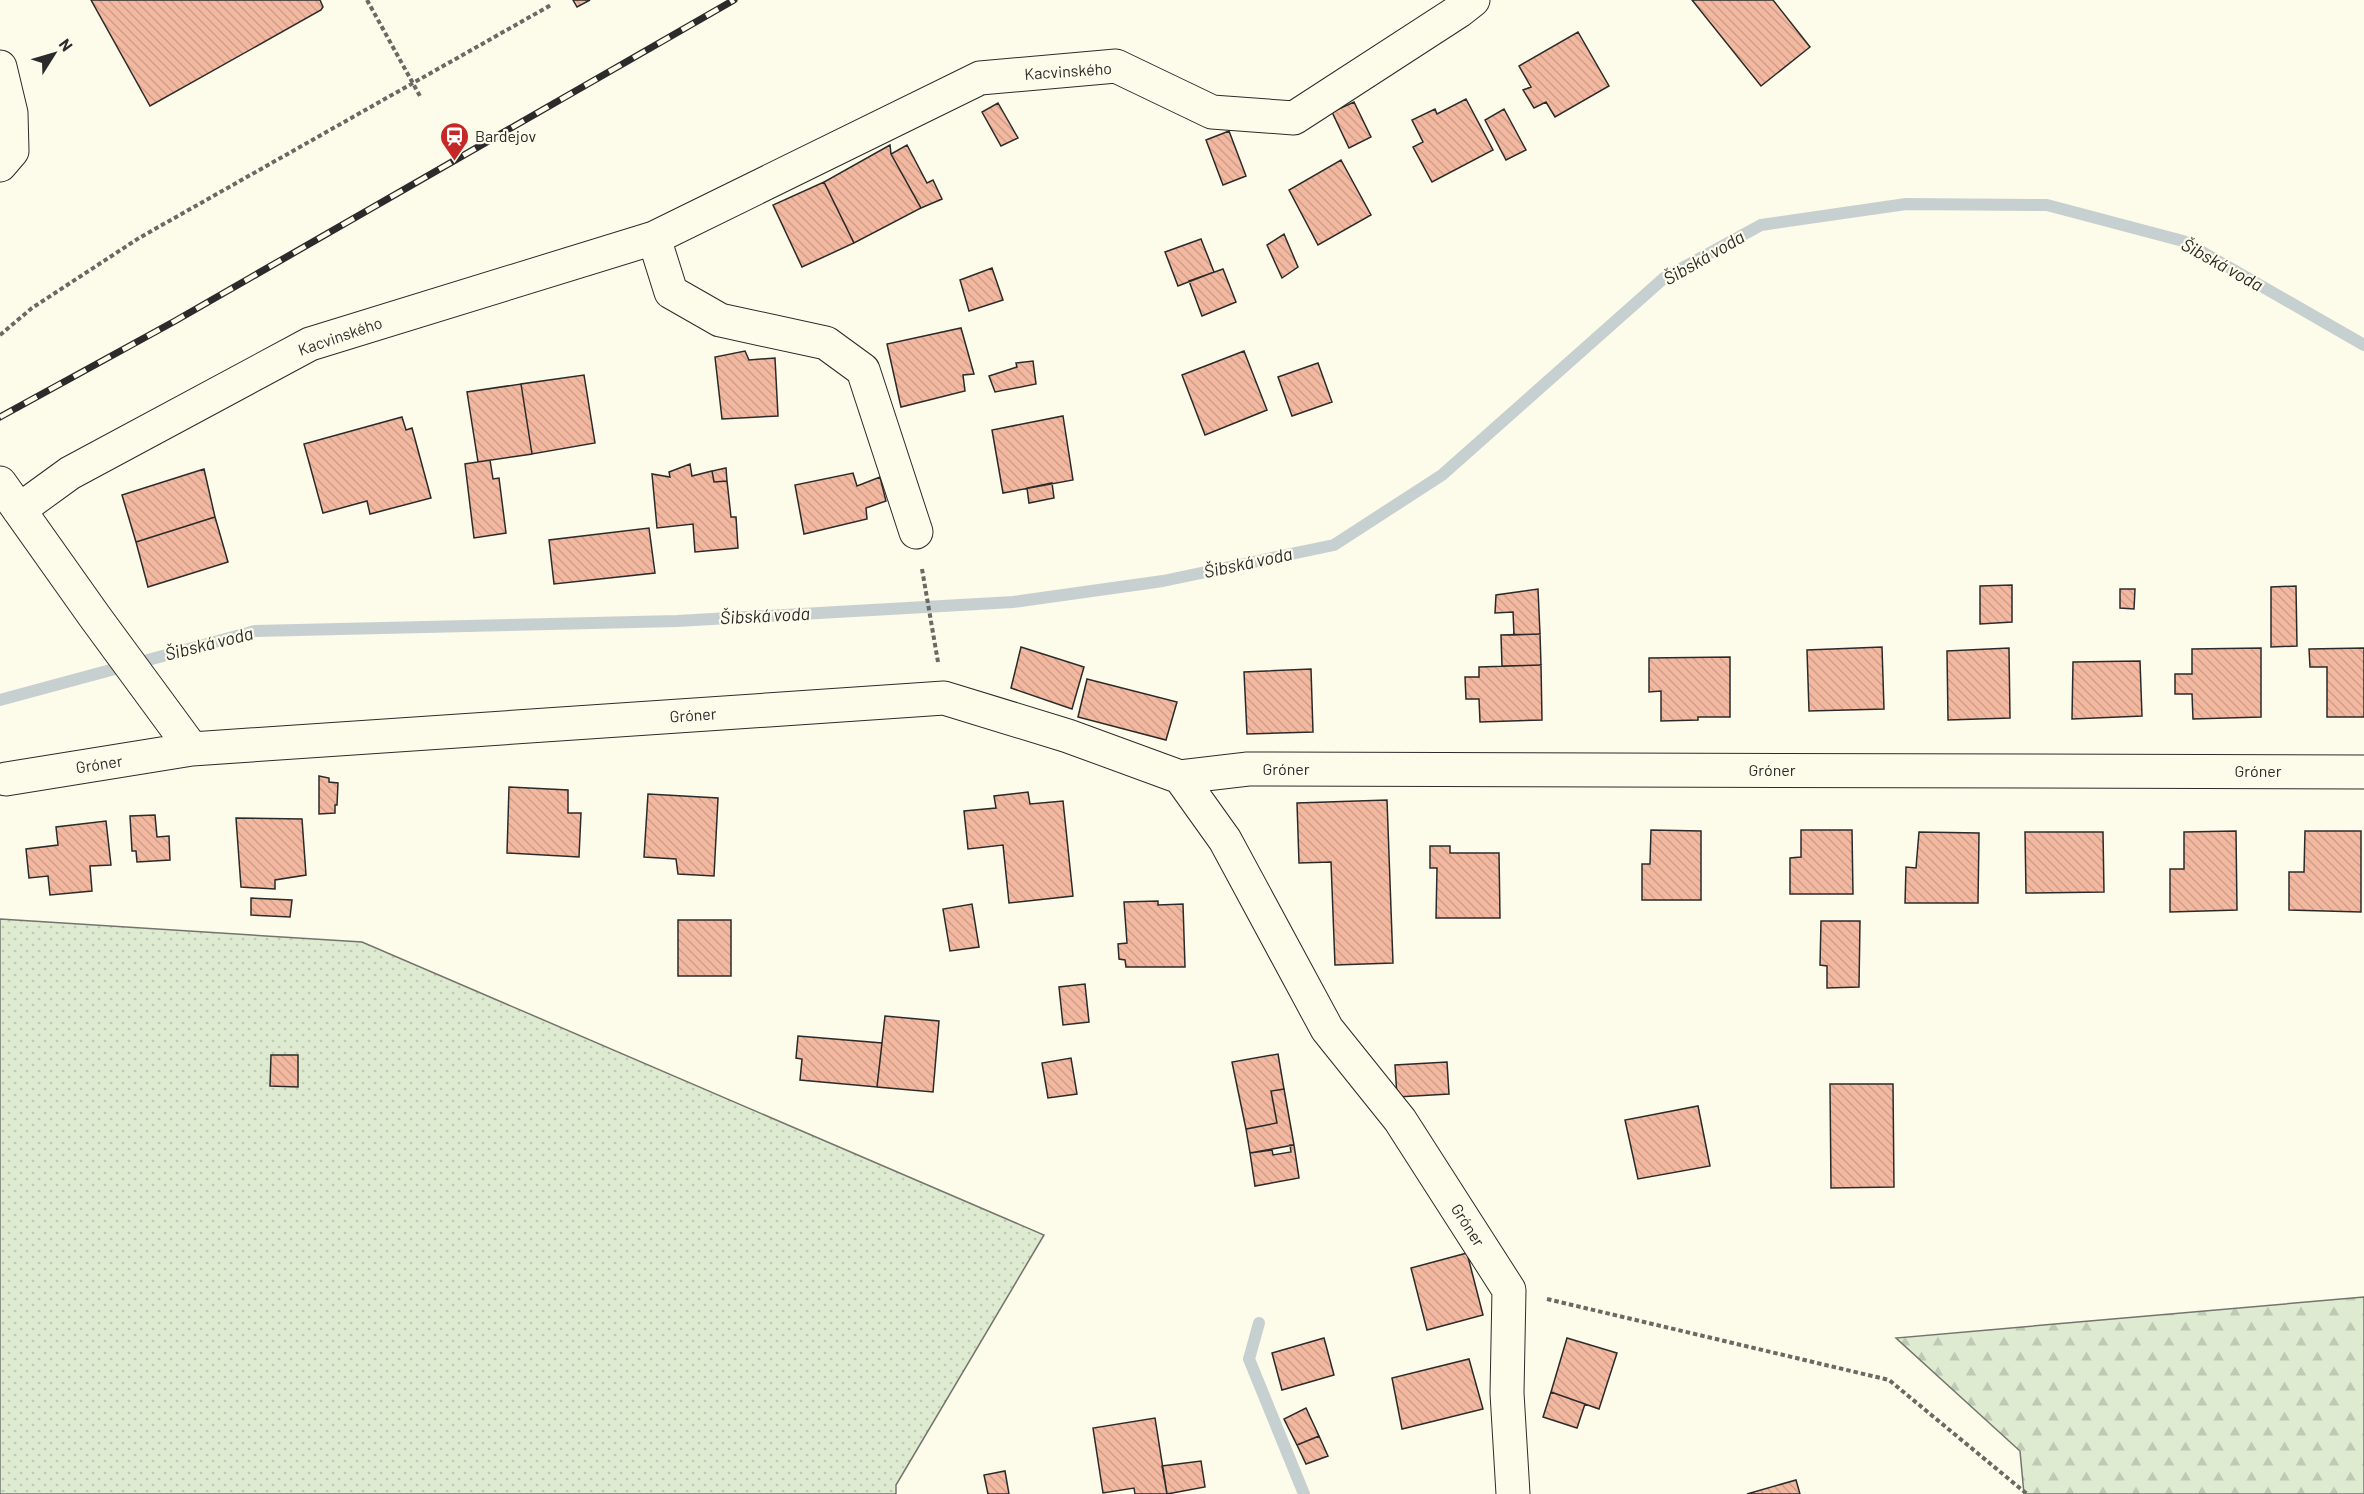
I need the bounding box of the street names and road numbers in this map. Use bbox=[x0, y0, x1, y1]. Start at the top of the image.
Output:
street label: Kacvinského bbox=[1024, 58, 1112, 83]
street label: Kacvinského bbox=[295, 312, 384, 359]
street label: Gróner bbox=[669, 703, 717, 726]
street label: Gróner bbox=[74, 750, 124, 777]
street label: Gróner bbox=[1263, 759, 1310, 778]
street label: Gróner bbox=[1749, 760, 1796, 779]
street label: Gróner bbox=[2235, 761, 2282, 780]
street label: Gróner bbox=[1448, 1200, 1489, 1250]

